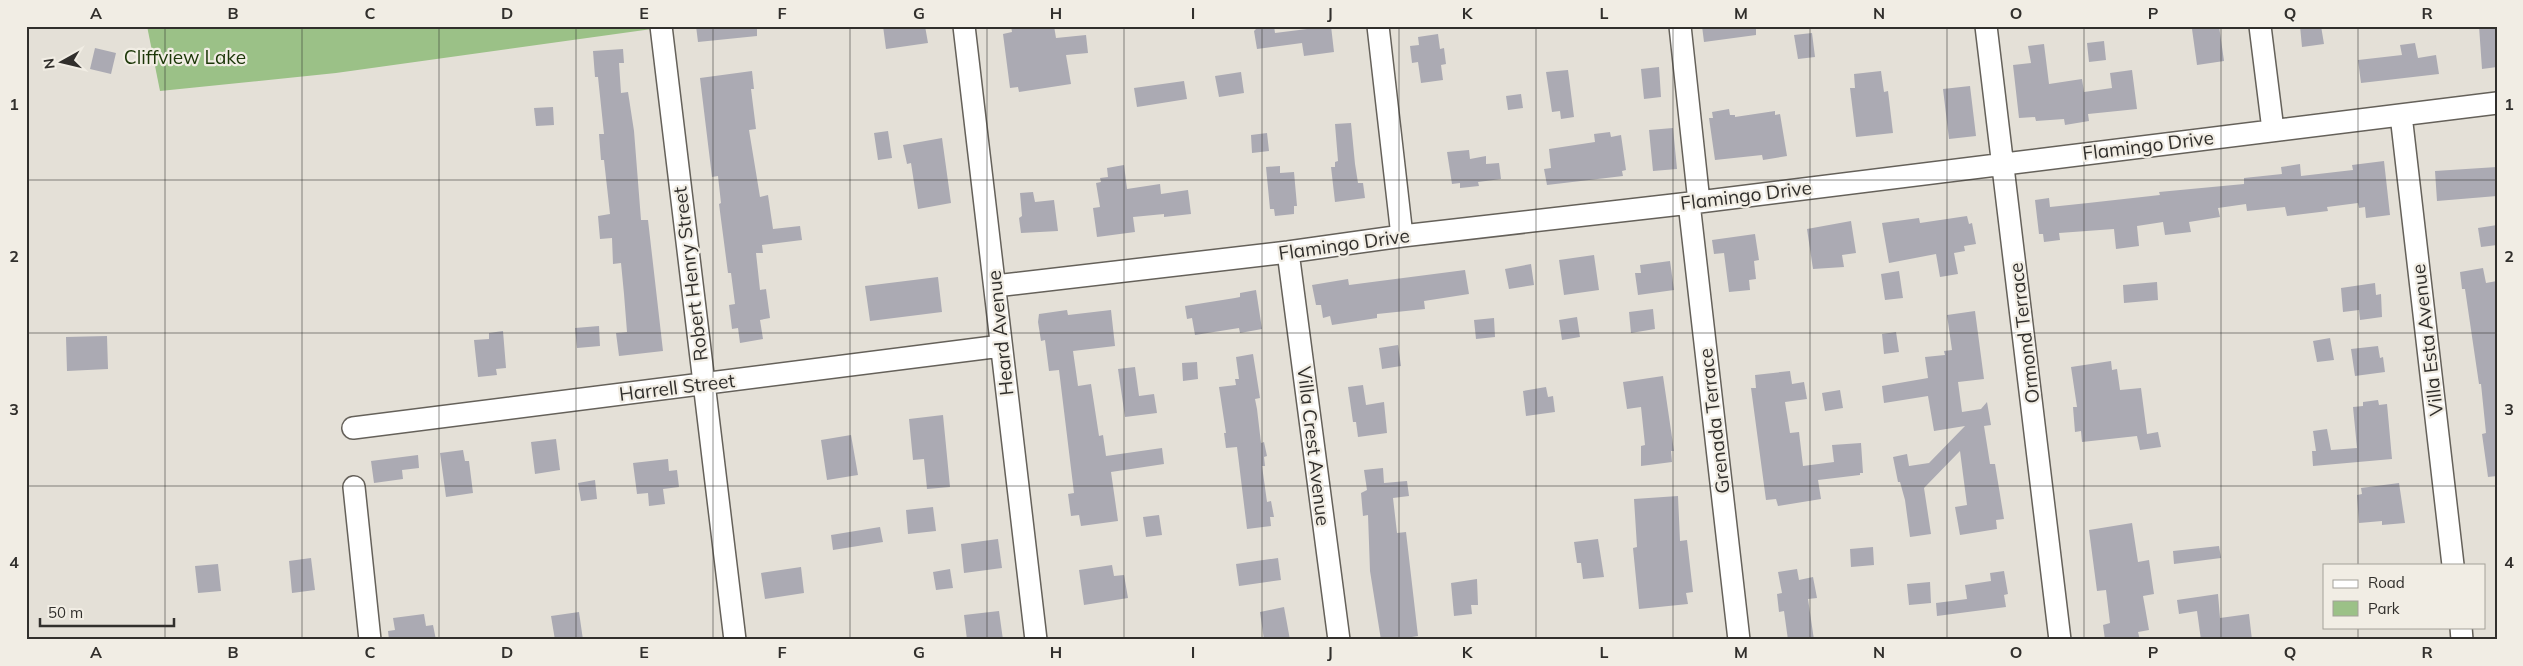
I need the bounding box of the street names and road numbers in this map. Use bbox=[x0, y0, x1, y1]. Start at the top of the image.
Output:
street label: Flamingo Drive bbox=[2081, 125, 2215, 165]
street label: Flamingo Drive bbox=[1679, 175, 1813, 215]
street label: Robert Henry Street bbox=[667, 185, 713, 363]
street label: Flamingo Drive bbox=[1277, 223, 1411, 265]
street label: Ormond Terrace bbox=[2003, 261, 2045, 405]
street label: Villa Esta Avenue bbox=[2406, 263, 2448, 417]
street label: Heard Avenue bbox=[982, 269, 1018, 397]
street label: Grenada Terrace bbox=[1693, 347, 1735, 495]
street label: Villa Crest Avenue bbox=[1292, 365, 1336, 527]
street label: Harrell Street bbox=[618, 368, 737, 406]

